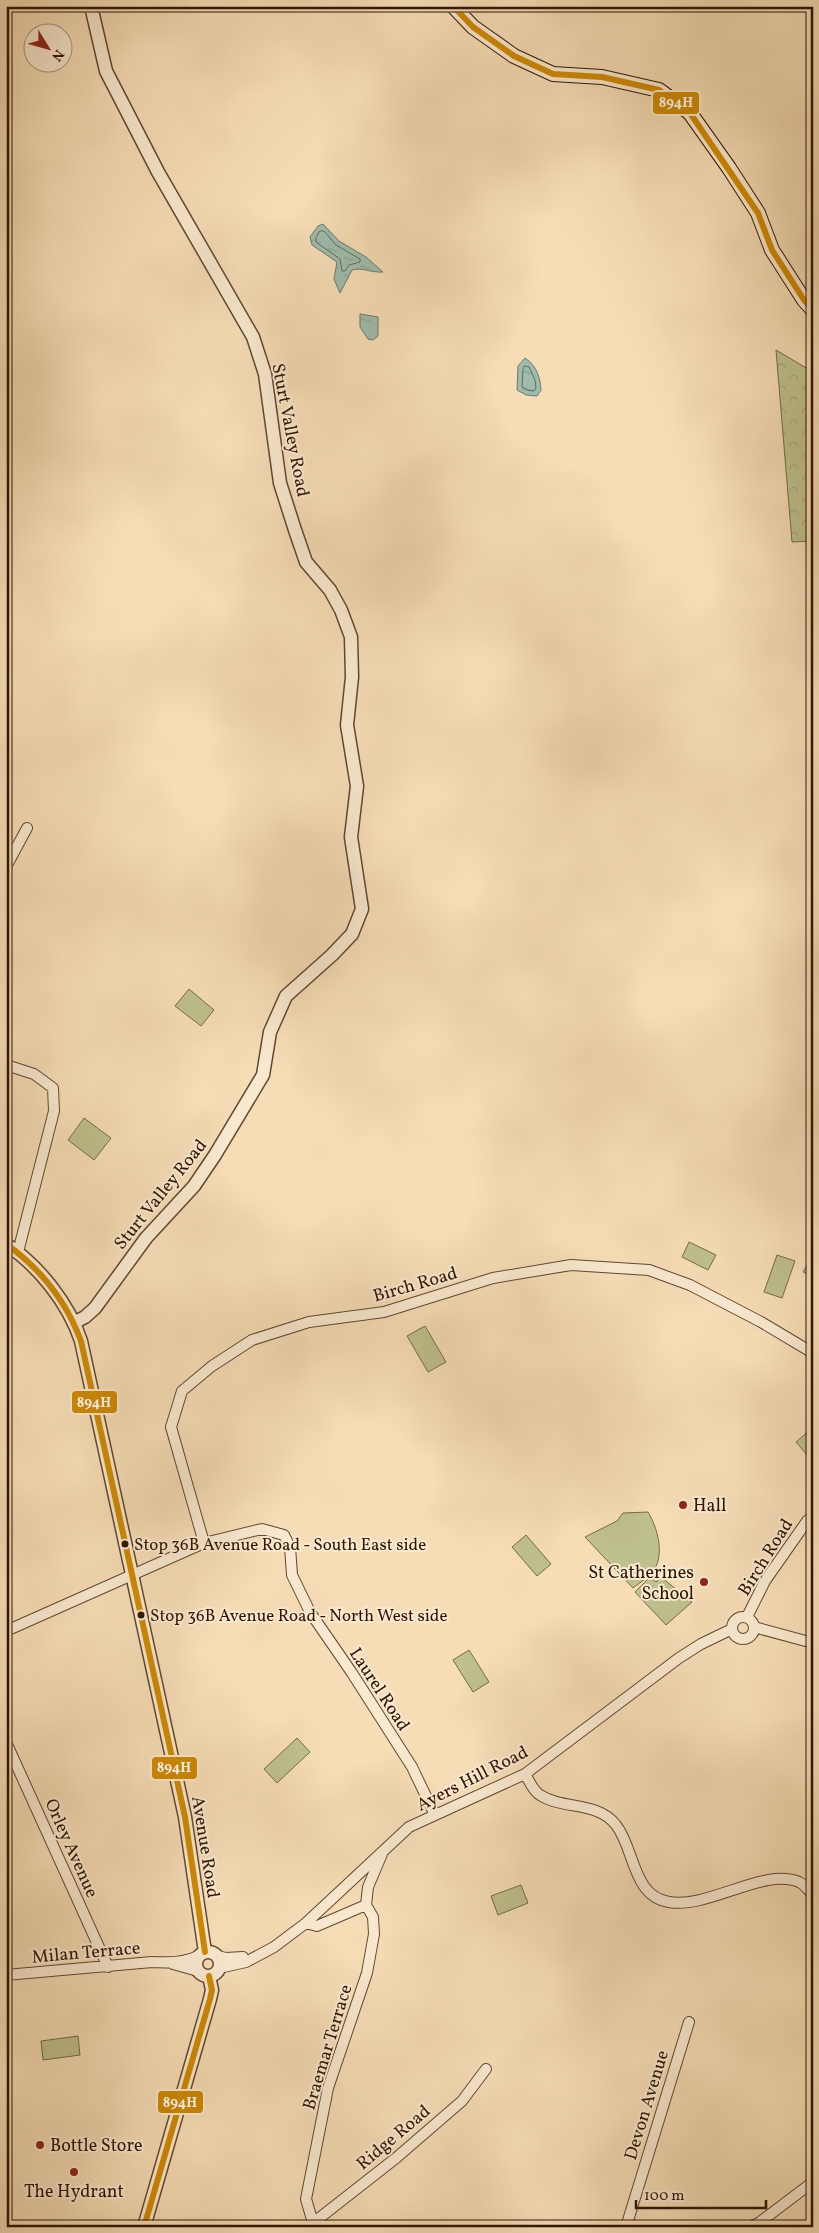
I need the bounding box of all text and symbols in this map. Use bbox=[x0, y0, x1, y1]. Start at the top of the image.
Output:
north arrow bbox=[22, 22, 72, 72]
text: N bbox=[47, 45, 68, 65]
line badge: 894H bbox=[652, 91, 700, 115]
text: 894H bbox=[659, 94, 693, 113]
street label: Sturt Valley Road bbox=[264, 361, 315, 499]
street label: Sturt Valley Road bbox=[109, 1134, 214, 1255]
street label: Birch Road bbox=[370, 1261, 461, 1309]
line badge: 894H bbox=[71, 1390, 118, 1414]
text: 894H bbox=[77, 1394, 111, 1413]
place label: Hall bbox=[693, 1494, 726, 1519]
marker: Hall bbox=[677, 1499, 689, 1511]
street label: Birch Road bbox=[733, 1514, 800, 1601]
place label: Stop 36B Avenue Road - South East side bbox=[134, 1534, 426, 1557]
marker: Stop 36B Avenue Road - South East side bbox=[120, 1539, 130, 1549]
place label: St Catherines School bbox=[588, 1561, 694, 1607]
marker: St Catherines School bbox=[698, 1576, 710, 1588]
place label: Stop 36B Avenue Road - North West side bbox=[150, 1605, 448, 1628]
marker: Stop 36B Avenue Road - North West side bbox=[136, 1610, 146, 1620]
street label: Laurel Road bbox=[342, 1643, 415, 1736]
street label: Ayers Hill Road bbox=[412, 1740, 533, 1818]
line badge: 894H bbox=[151, 1756, 198, 1780]
text: 894H bbox=[157, 1759, 191, 1778]
street label: Avenue Road bbox=[184, 1794, 225, 1900]
street label: Orley Avenue bbox=[38, 1795, 104, 1902]
street label: Milan Terrace bbox=[31, 1936, 141, 1971]
street label: Braemar Terrace bbox=[297, 1982, 359, 2113]
street label: Devon Avenue bbox=[619, 2047, 676, 2163]
line badge: 894H bbox=[157, 2090, 204, 2114]
text: 894H bbox=[163, 2094, 197, 2113]
street label: Ridge Road bbox=[352, 2100, 436, 2177]
place label: Bottle Store bbox=[50, 2134, 142, 2159]
marker: Bottle Store bbox=[34, 2139, 46, 2151]
marker: The Hydrant bbox=[68, 2166, 80, 2178]
scale bar bbox=[636, 2178, 766, 2210]
place label: The Hydrant bbox=[24, 2180, 124, 2205]
text: 100 m bbox=[644, 2186, 684, 2207]

